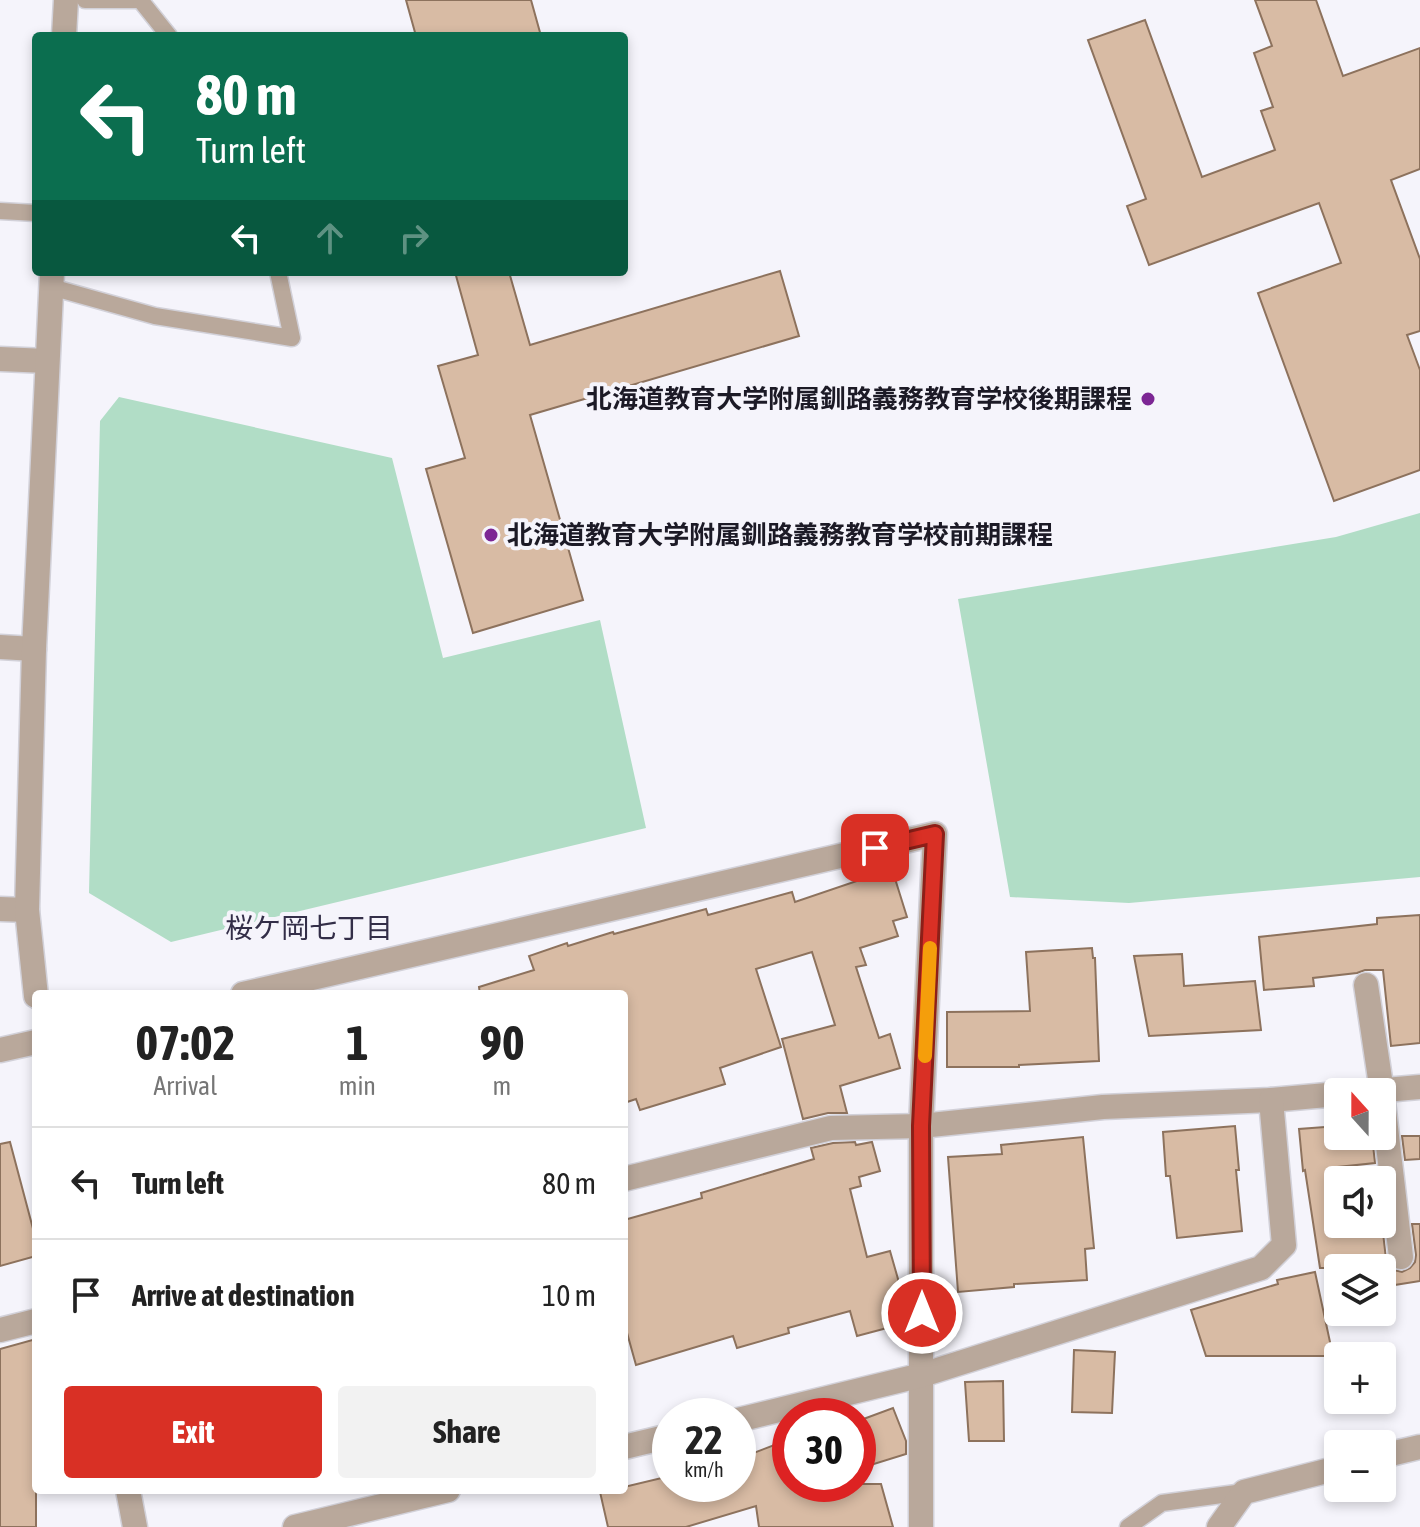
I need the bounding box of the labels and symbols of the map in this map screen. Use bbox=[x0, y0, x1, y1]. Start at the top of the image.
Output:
place label: 北海道教育大学附属釧路義務教育学校後期課程 bbox=[586, 384, 1132, 414]
marker: 北海道教育大学附属釧路義務教育学校後期課程 bbox=[1139, 390, 1157, 408]
place label: 北海道教育大学附属釧路義務教育学校前期課程 bbox=[507, 520, 1053, 550]
marker: 北海道教育大学附属釧路義務教育学校前期課程 bbox=[482, 526, 500, 544]
pin bbox=[841, 814, 909, 882]
district label: 桜ケ岡七丁目 bbox=[225, 912, 393, 944]
north arrow bbox=[1324, 1078, 1396, 1150]
position arrow bbox=[880, 1271, 964, 1355]
speed limit sign: 30 bbox=[772, 1398, 876, 1502]

